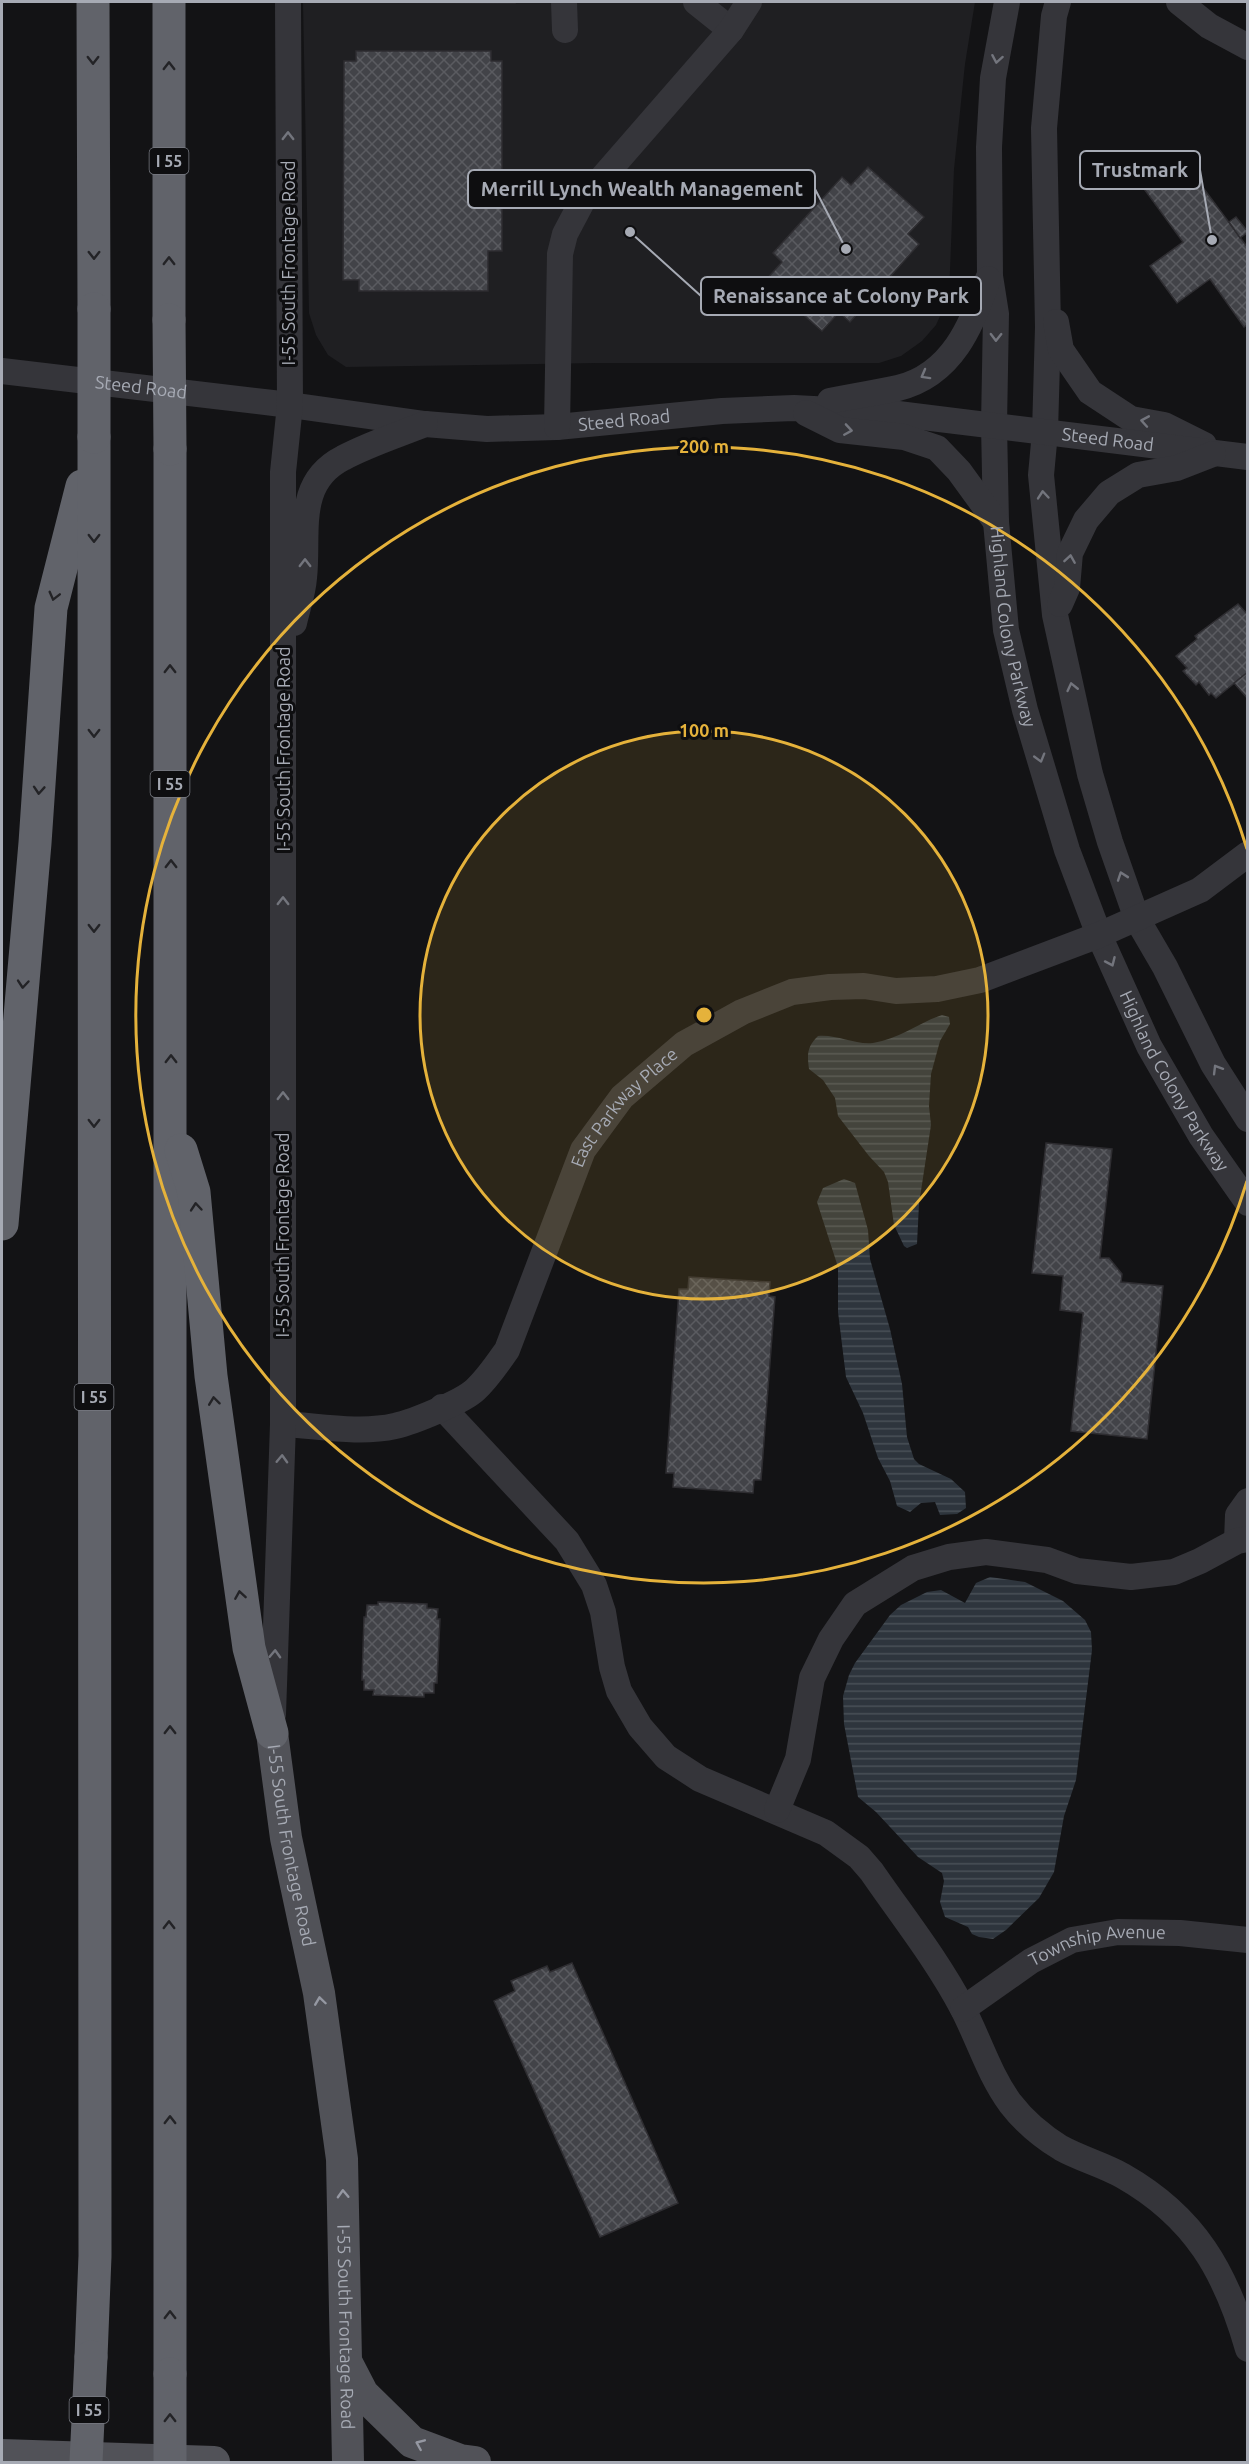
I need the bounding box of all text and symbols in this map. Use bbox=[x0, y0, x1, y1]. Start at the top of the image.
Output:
one-way arrow bbox=[991, 54, 1003, 64]
one-way arrow bbox=[87, 55, 99, 64]
one-way arrow bbox=[163, 62, 175, 71]
one-way arrow bbox=[282, 132, 294, 141]
road number: I 55 bbox=[150, 148, 188, 174]
callout: Trustmark bbox=[1080, 151, 1200, 189]
text: Trustmark bbox=[1092, 158, 1188, 181]
street label: I-55 South Frontage Road bbox=[278, 161, 298, 365]
callout: Merrill Lynch Wealth Management bbox=[468, 170, 815, 208]
text: Merrill Lynch Wealth Management bbox=[481, 177, 804, 200]
one-way arrow bbox=[88, 250, 100, 259]
one-way arrow bbox=[163, 257, 175, 266]
callout: Renaissance at Colony Park bbox=[701, 277, 981, 315]
text: Renaissance at Colony Park bbox=[713, 284, 969, 307]
one-way arrow bbox=[990, 333, 1002, 342]
one-way arrow bbox=[921, 368, 931, 379]
street label: Steed Road bbox=[94, 371, 188, 402]
street label: Steed Road bbox=[577, 405, 671, 434]
one-way arrow bbox=[1140, 416, 1149, 428]
one-way arrow bbox=[843, 423, 853, 436]
street label: Steed Road bbox=[1061, 423, 1155, 454]
text: 200 m bbox=[679, 436, 729, 456]
one-way arrow bbox=[1037, 490, 1050, 499]
street label: Highland Colony Parkway bbox=[987, 525, 1041, 730]
one-way arrow bbox=[88, 533, 100, 542]
one-way arrow bbox=[1064, 555, 1076, 564]
one-way arrow bbox=[298, 559, 311, 568]
one-way arrow bbox=[49, 591, 62, 601]
street label: I-55 South Frontage Road bbox=[273, 647, 293, 851]
one-way arrow bbox=[164, 665, 176, 674]
one-way arrow bbox=[1066, 683, 1079, 693]
text: 100 m bbox=[679, 720, 729, 740]
one-way arrow bbox=[88, 728, 100, 737]
one-way arrow bbox=[1033, 752, 1045, 763]
road number: I 55 bbox=[150, 771, 190, 797]
one-way arrow bbox=[32, 785, 45, 794]
one-way arrow bbox=[165, 860, 177, 869]
one-way arrow bbox=[1116, 871, 1129, 882]
one-way arrow bbox=[277, 896, 289, 905]
one-way arrow bbox=[88, 923, 100, 932]
one-way arrow bbox=[1104, 955, 1116, 966]
one-way arrow bbox=[17, 980, 30, 989]
street label: Highland Colony Parkway bbox=[1116, 987, 1234, 1175]
centre of rings bbox=[694, 1005, 714, 1025]
street label: East Parkway Place bbox=[566, 1043, 681, 1170]
one-way arrow bbox=[165, 1055, 177, 1064]
one-way arrow bbox=[1212, 1065, 1224, 1075]
one-way arrow bbox=[277, 1091, 289, 1100]
one-way arrow bbox=[88, 1118, 100, 1127]
street label: I-55 South Frontage Road bbox=[272, 1133, 292, 1337]
one-way arrow bbox=[190, 1203, 203, 1212]
road number: I 55 bbox=[74, 1384, 113, 1410]
one-way arrow bbox=[209, 1397, 221, 1406]
one-way arrow bbox=[276, 1454, 289, 1463]
one-way arrow bbox=[235, 1590, 247, 1599]
one-way arrow bbox=[269, 1649, 282, 1658]
one-way arrow bbox=[164, 1726, 176, 1735]
street label: I-55 South Frontage Road bbox=[265, 1743, 320, 1948]
one-way arrow bbox=[163, 1921, 175, 1930]
street label: Township Avenue bbox=[1025, 1921, 1166, 1970]
one-way arrow bbox=[315, 1996, 327, 2005]
one-way arrow bbox=[164, 2116, 176, 2125]
one-way arrow bbox=[337, 2190, 349, 2199]
street label: I-55 South Frontage Road bbox=[334, 2224, 358, 2430]
one-way arrow bbox=[164, 2311, 176, 2320]
road number: I 55 bbox=[70, 2397, 109, 2423]
one-way arrow bbox=[164, 2414, 176, 2423]
one-way arrow bbox=[415, 2439, 426, 2451]

